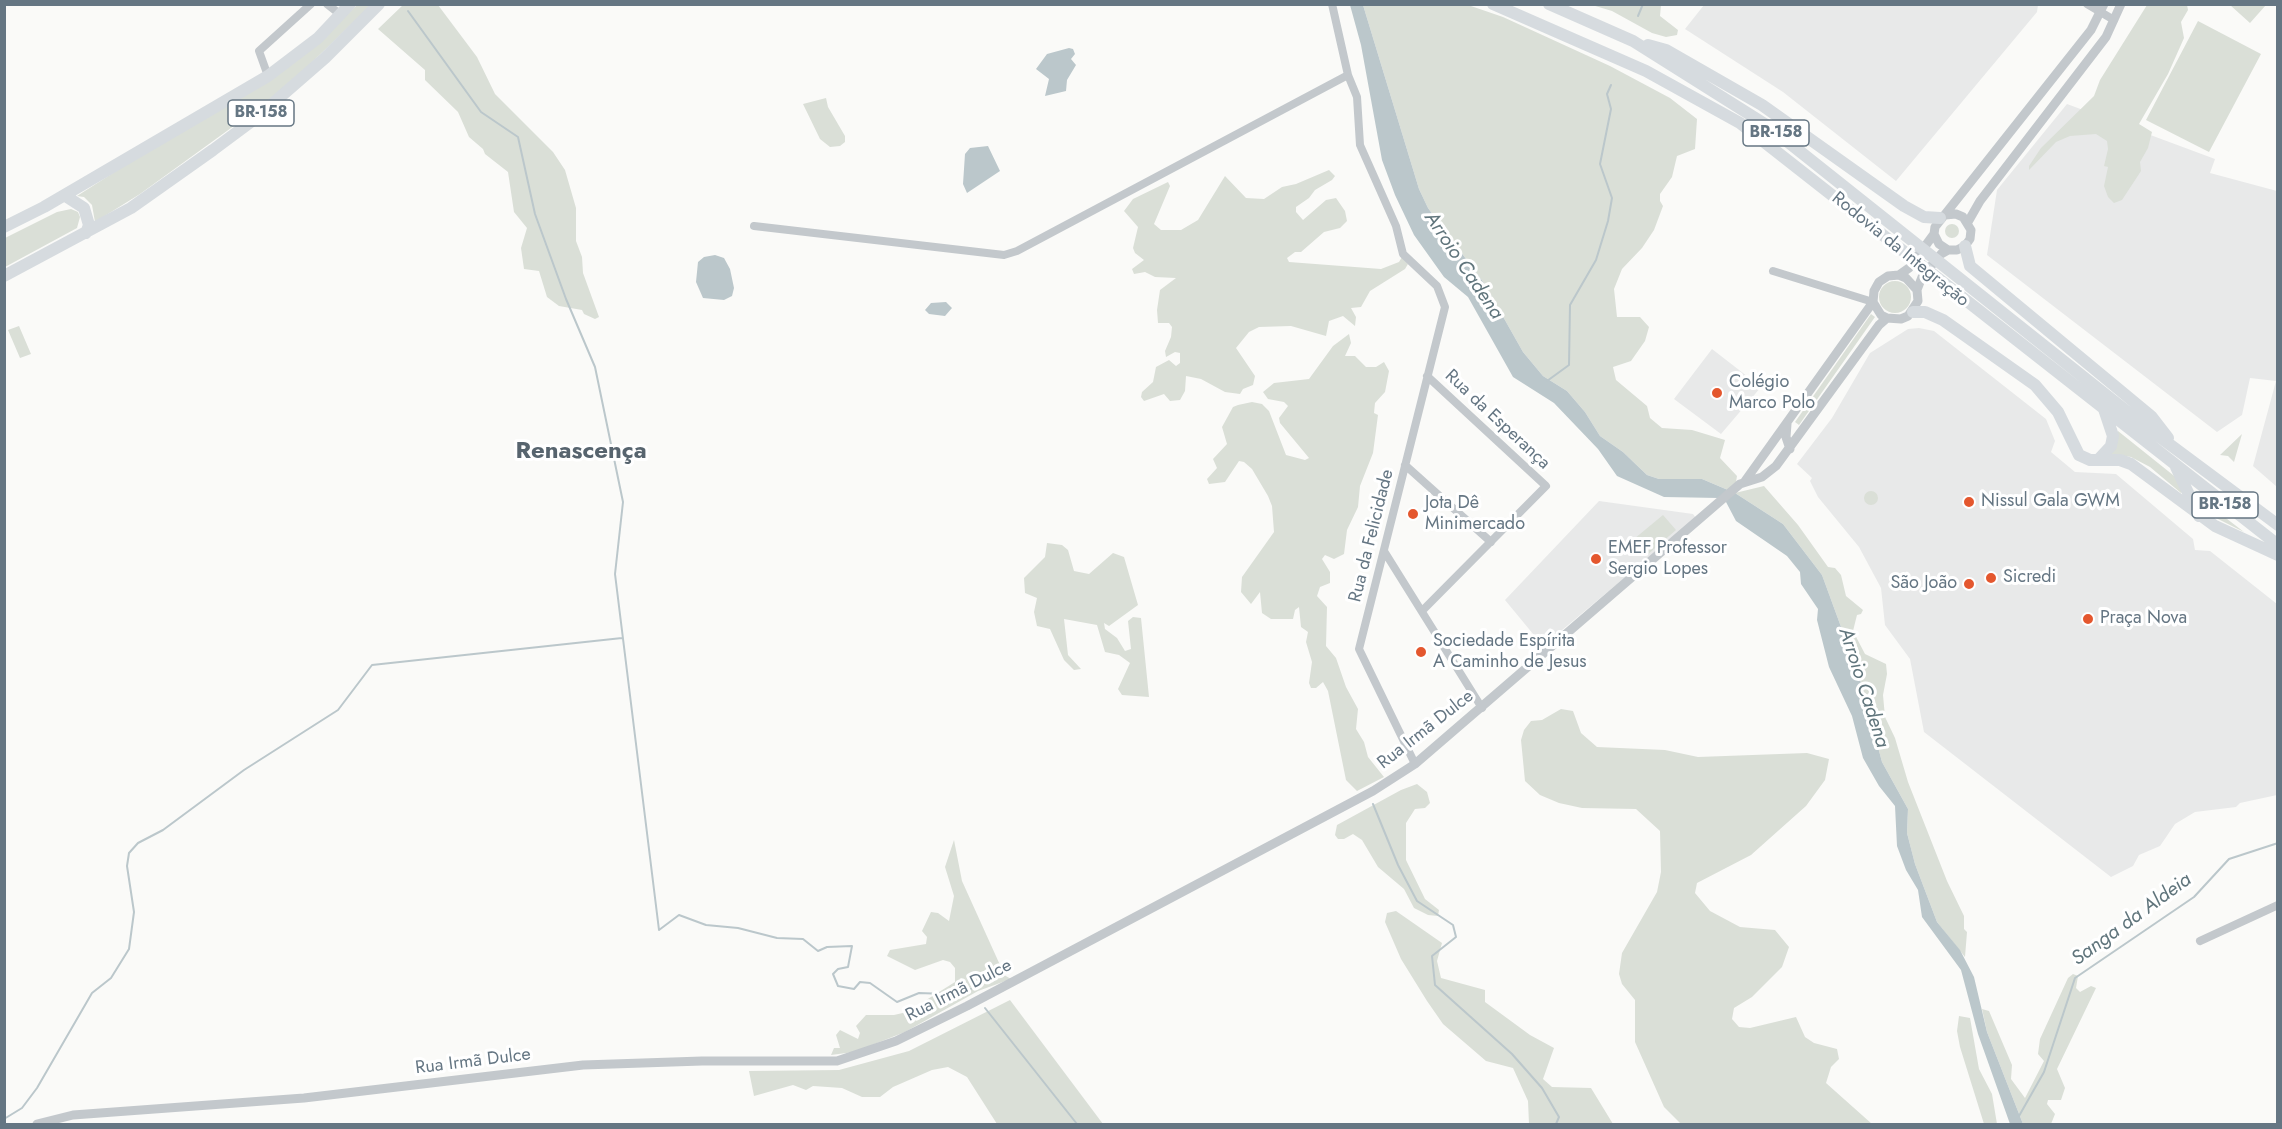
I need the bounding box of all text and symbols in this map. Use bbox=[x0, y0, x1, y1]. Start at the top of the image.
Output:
road number: BR-158 bbox=[228, 100, 294, 126]
road number: BR-158 bbox=[1743, 120, 1809, 146]
street label: Rodovia da Integração bbox=[1827, 188, 1973, 312]
water label: Arroio Cadena bbox=[1418, 208, 1508, 324]
street label: Rua da Esperança bbox=[1440, 366, 1554, 474]
place label: Colégio Marco Polo bbox=[1729, 372, 1815, 415]
marker: Colégio Marco Polo bbox=[1710, 386, 1724, 400]
district label: Renascença bbox=[515, 438, 647, 466]
street label: Rua da Felicidade bbox=[1345, 467, 1399, 605]
place label: Nissul Gala GWM bbox=[1981, 491, 2120, 513]
road number: BR-158 bbox=[2192, 492, 2258, 518]
place label: Jota Dê Minimercado bbox=[1425, 493, 1525, 536]
marker: Nissul Gala GWM bbox=[1962, 495, 1976, 509]
marker: Jota Dê Minimercado bbox=[1406, 507, 1420, 521]
place label: EMEF Professor Sergio Lopes bbox=[1608, 538, 1727, 580]
marker: EMEF Professor Sergio Lopes bbox=[1589, 552, 1603, 566]
place label: Sicredi bbox=[2003, 567, 2056, 589]
marker: Sicredi bbox=[1984, 571, 1998, 585]
place label: São João bbox=[1890, 573, 1957, 595]
marker: São João bbox=[1962, 577, 1976, 591]
place label: Praça Nova bbox=[2100, 608, 2187, 630]
marker: Praça Nova bbox=[2081, 612, 2095, 626]
water label: Arroio Cadena bbox=[1832, 625, 1894, 751]
place label: Sociedade Espírita A Caminho de Jesus bbox=[1433, 631, 1587, 674]
marker: Sociedade Espírita A Caminho de Jesus bbox=[1414, 645, 1428, 659]
street label: Rua Irmã Dulce bbox=[1374, 686, 1478, 774]
water label: Sanga da Aldeia bbox=[2067, 868, 2197, 972]
street label: Rua Irmã Dulce bbox=[902, 955, 1016, 1027]
street label: Rua Irmã Dulce bbox=[414, 1044, 532, 1080]

